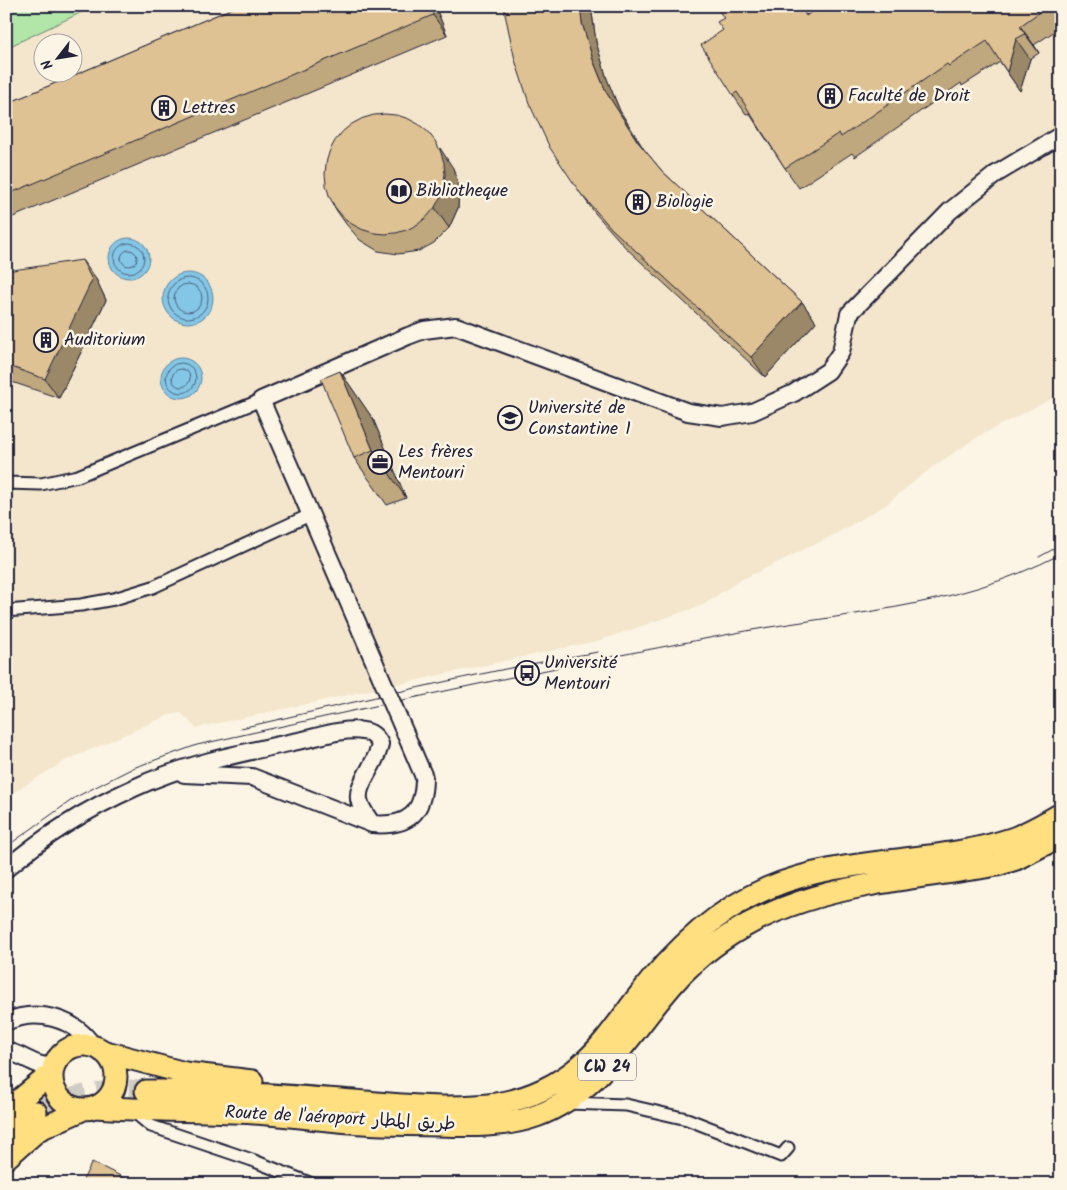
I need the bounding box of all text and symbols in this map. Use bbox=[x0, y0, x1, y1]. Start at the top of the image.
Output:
north arrow bbox=[32, 32, 82, 82]
text: N bbox=[36, 55, 59, 74]
place label: Faculté de Droit bbox=[848, 82, 971, 111]
building icon: Faculté de Droit bbox=[817, 83, 843, 109]
place label: Lettres bbox=[182, 94, 236, 123]
building icon: Lettres bbox=[151, 95, 177, 121]
place label: Bibliotheque bbox=[416, 177, 508, 206]
library icon: Bibliotheque bbox=[386, 178, 412, 204]
place label: Biologie bbox=[656, 188, 713, 217]
building icon: Biologie bbox=[625, 189, 651, 215]
place label: Auditorium bbox=[64, 326, 145, 355]
building icon: Auditorium bbox=[33, 327, 59, 353]
place label: Université de Constantine 1 bbox=[528, 394, 631, 444]
school or university icon: Université de Constantine 1 bbox=[497, 405, 523, 431]
place label: Les frères Mentouri bbox=[398, 438, 473, 488]
office icon: Les frères Mentouri bbox=[367, 449, 393, 475]
place label: Université Mentouri bbox=[544, 649, 618, 699]
bus stop icon: Université Mentouri bbox=[514, 660, 540, 686]
road number: CW 24 bbox=[578, 1054, 636, 1080]
street label: Route de l'aéroport طريق المطار bbox=[224, 1098, 456, 1140]

